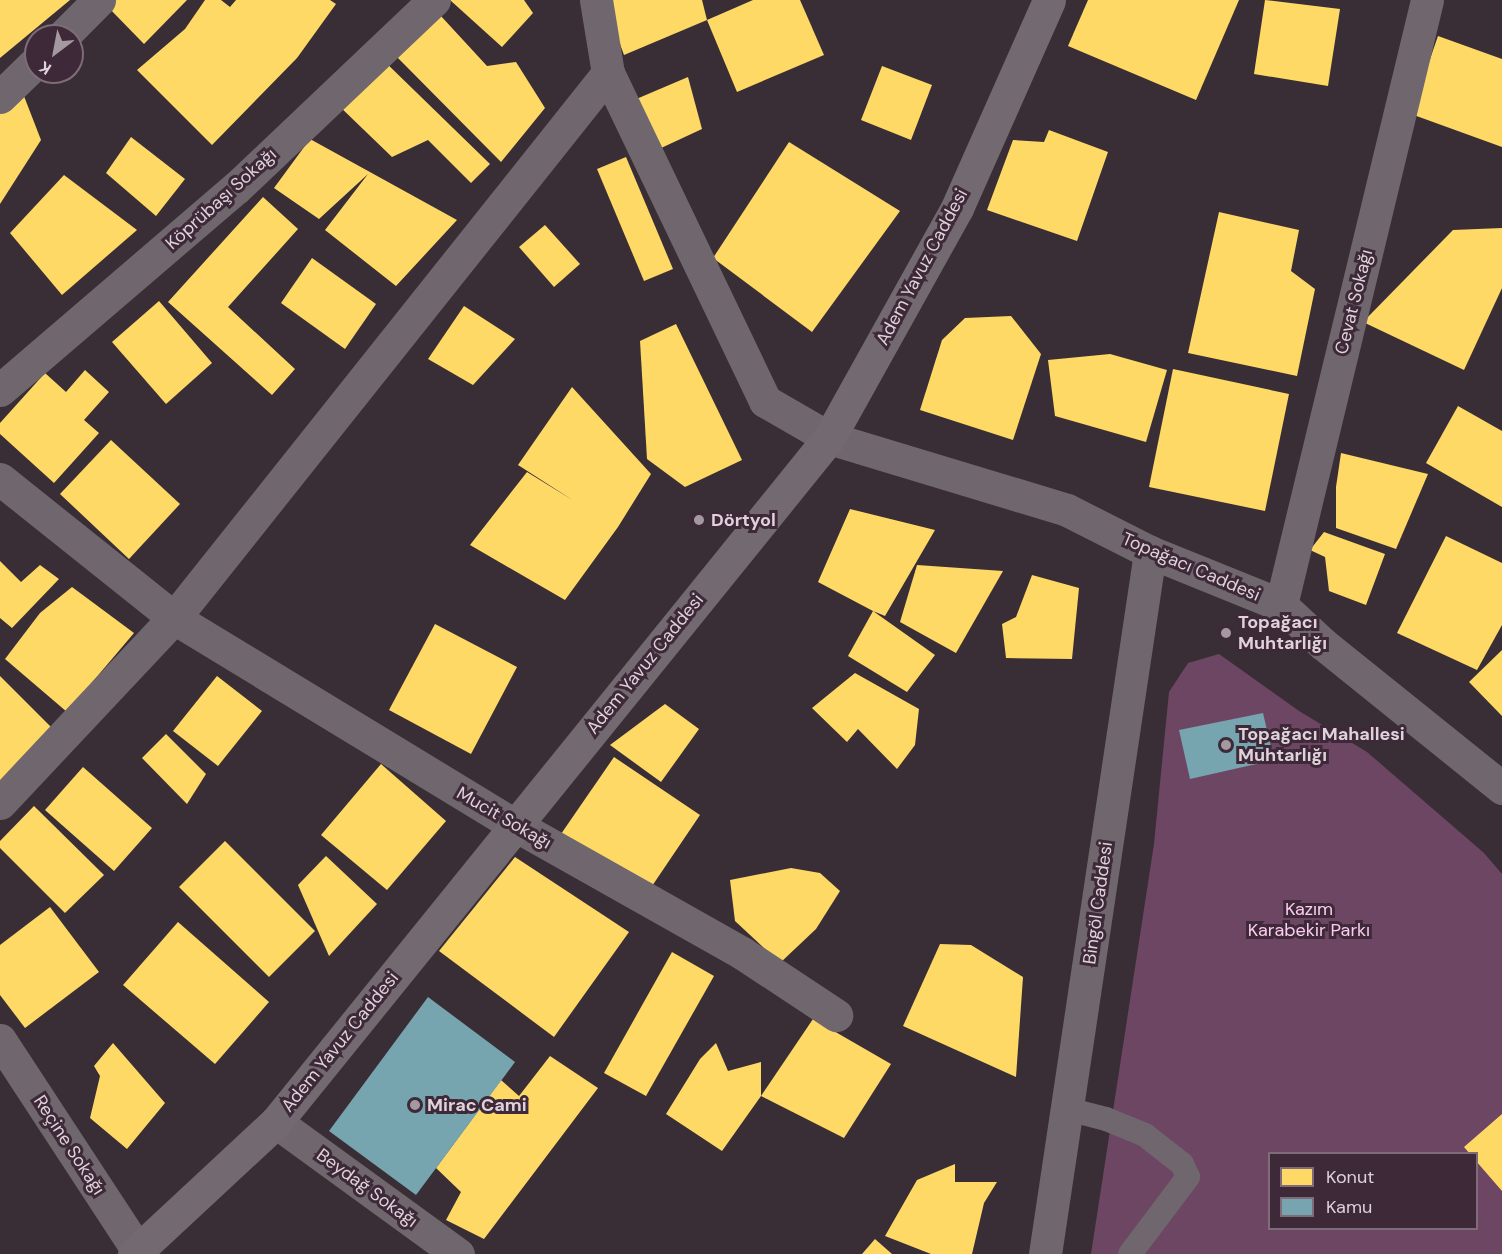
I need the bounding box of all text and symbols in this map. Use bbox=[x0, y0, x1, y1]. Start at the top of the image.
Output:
north arrow bbox=[24, 24, 84, 84]
text: K bbox=[35, 56, 55, 80]
street label: Köprübaşı Sokağı bbox=[161, 144, 281, 254]
street label: Adem Yavuz Caddesi bbox=[872, 185, 972, 349]
street label: Cevat Sokağı bbox=[1331, 247, 1377, 357]
place label: Dörtyol bbox=[711, 509, 776, 531]
marker: Dörtyol bbox=[692, 513, 706, 527]
street label: Topağacı Caddesi bbox=[1119, 528, 1263, 606]
street label: Adem Yavuz Caddesi bbox=[582, 590, 708, 738]
place label: Topağacı Muhtarlığı bbox=[1238, 612, 1327, 654]
marker: Topağacı Muhtarlığı bbox=[1219, 626, 1233, 640]
place label: Topağacı Mahallesi Muhtarlığı bbox=[1238, 724, 1405, 766]
marker: Topağacı Mahallesi Muhtarlığı bbox=[1219, 738, 1233, 752]
street label: Mucit Sokağı bbox=[453, 782, 555, 854]
street label: Bingöl Caddesi bbox=[1079, 840, 1117, 966]
park label: Kazım Karabekir Parkı bbox=[1248, 899, 1370, 942]
street label: Adem Yavuz Caddesi bbox=[277, 968, 403, 1116]
street label: Reçine Sokağı bbox=[29, 1091, 109, 1199]
place label: Mirac Cami bbox=[427, 1094, 527, 1116]
marker: Mirac Cami bbox=[408, 1098, 422, 1112]
street label: Beydağ Sokağı bbox=[312, 1144, 422, 1232]
legend bbox=[1268, 1152, 1478, 1230]
text: Konut bbox=[1326, 1165, 1374, 1189]
text: Kamu bbox=[1326, 1195, 1372, 1219]

